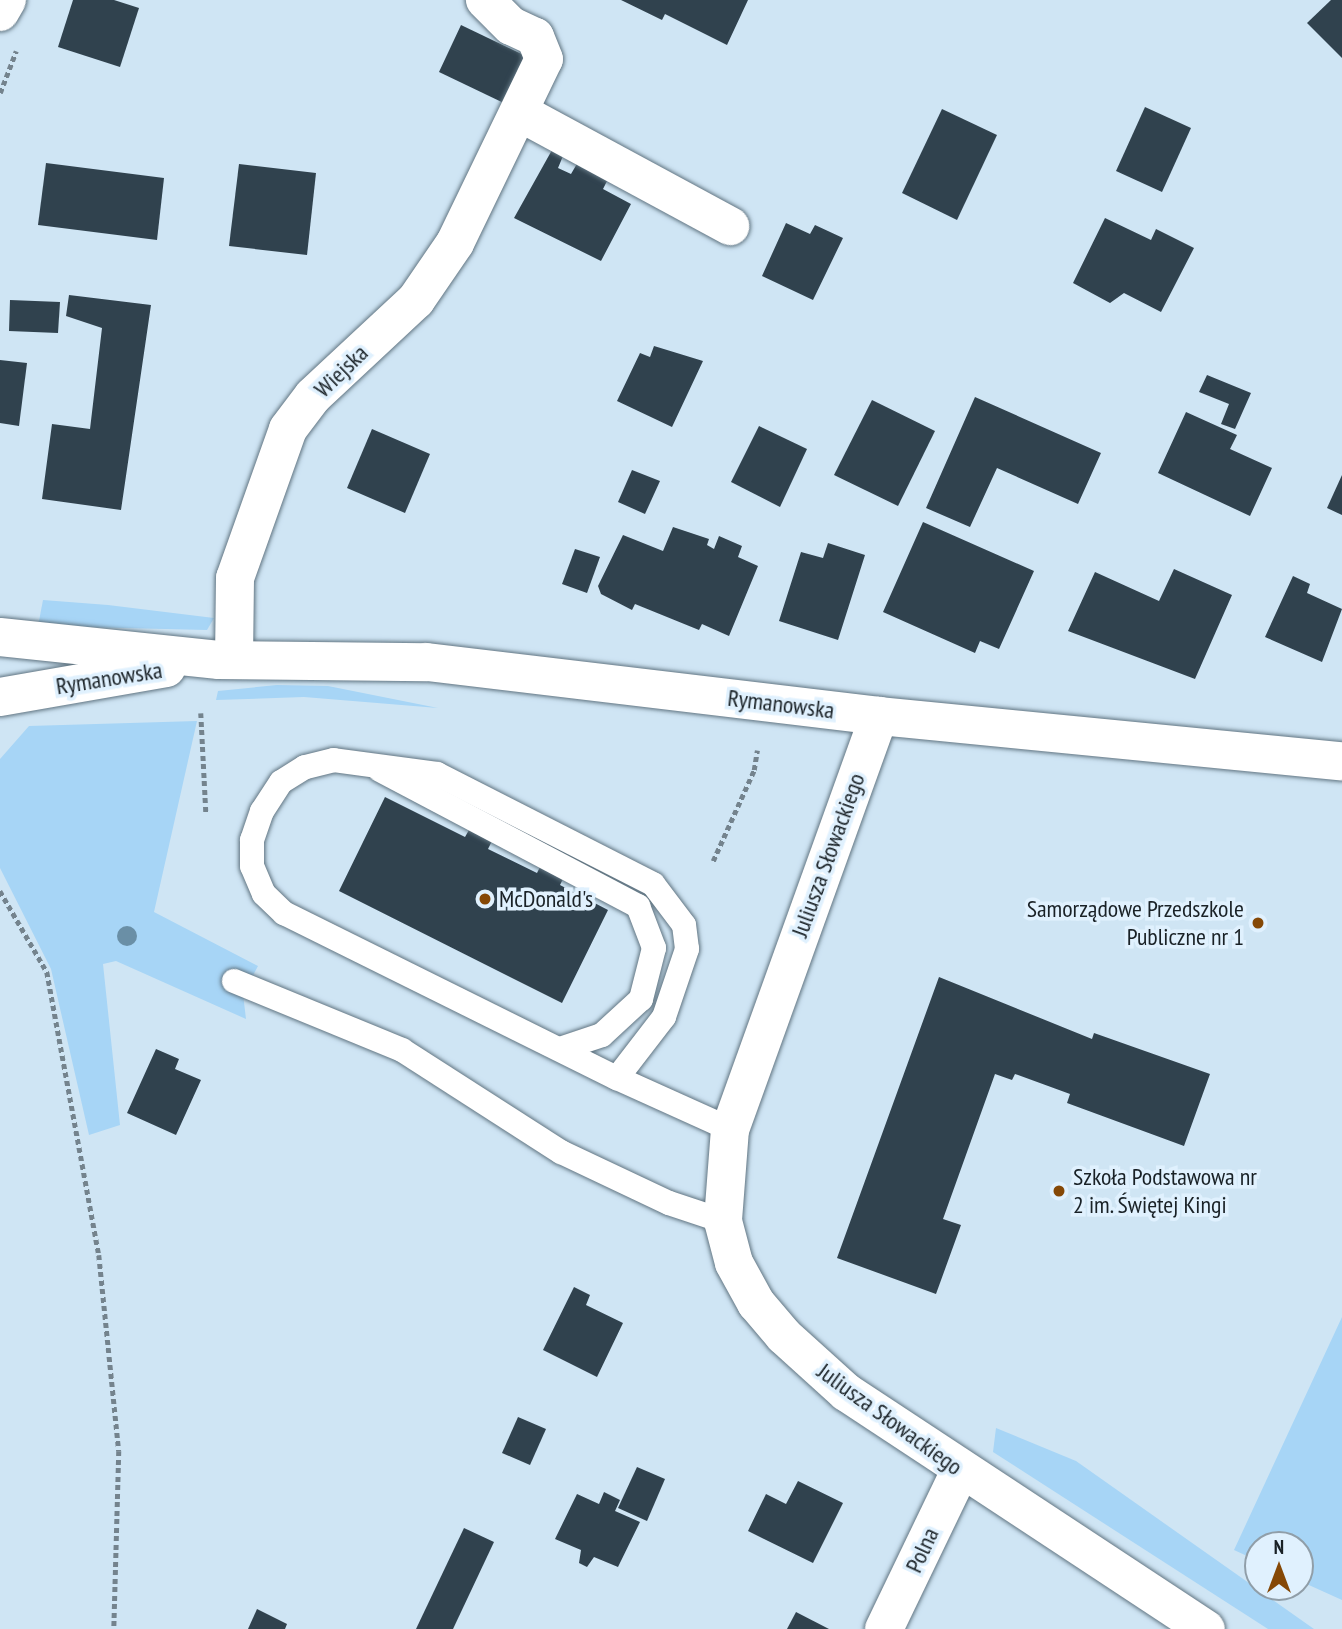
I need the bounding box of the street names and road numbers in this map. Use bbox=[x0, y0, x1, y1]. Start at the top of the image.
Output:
street label: Wiejska bbox=[308, 339, 374, 403]
street label: Rymanowska bbox=[54, 655, 164, 701]
street label: Rymanowska bbox=[726, 683, 836, 725]
street label: Juliusza Słowackiego bbox=[785, 769, 871, 941]
street label: Juliusza Słowackiego bbox=[812, 1357, 968, 1481]
street label: Polna bbox=[899, 1523, 945, 1577]

